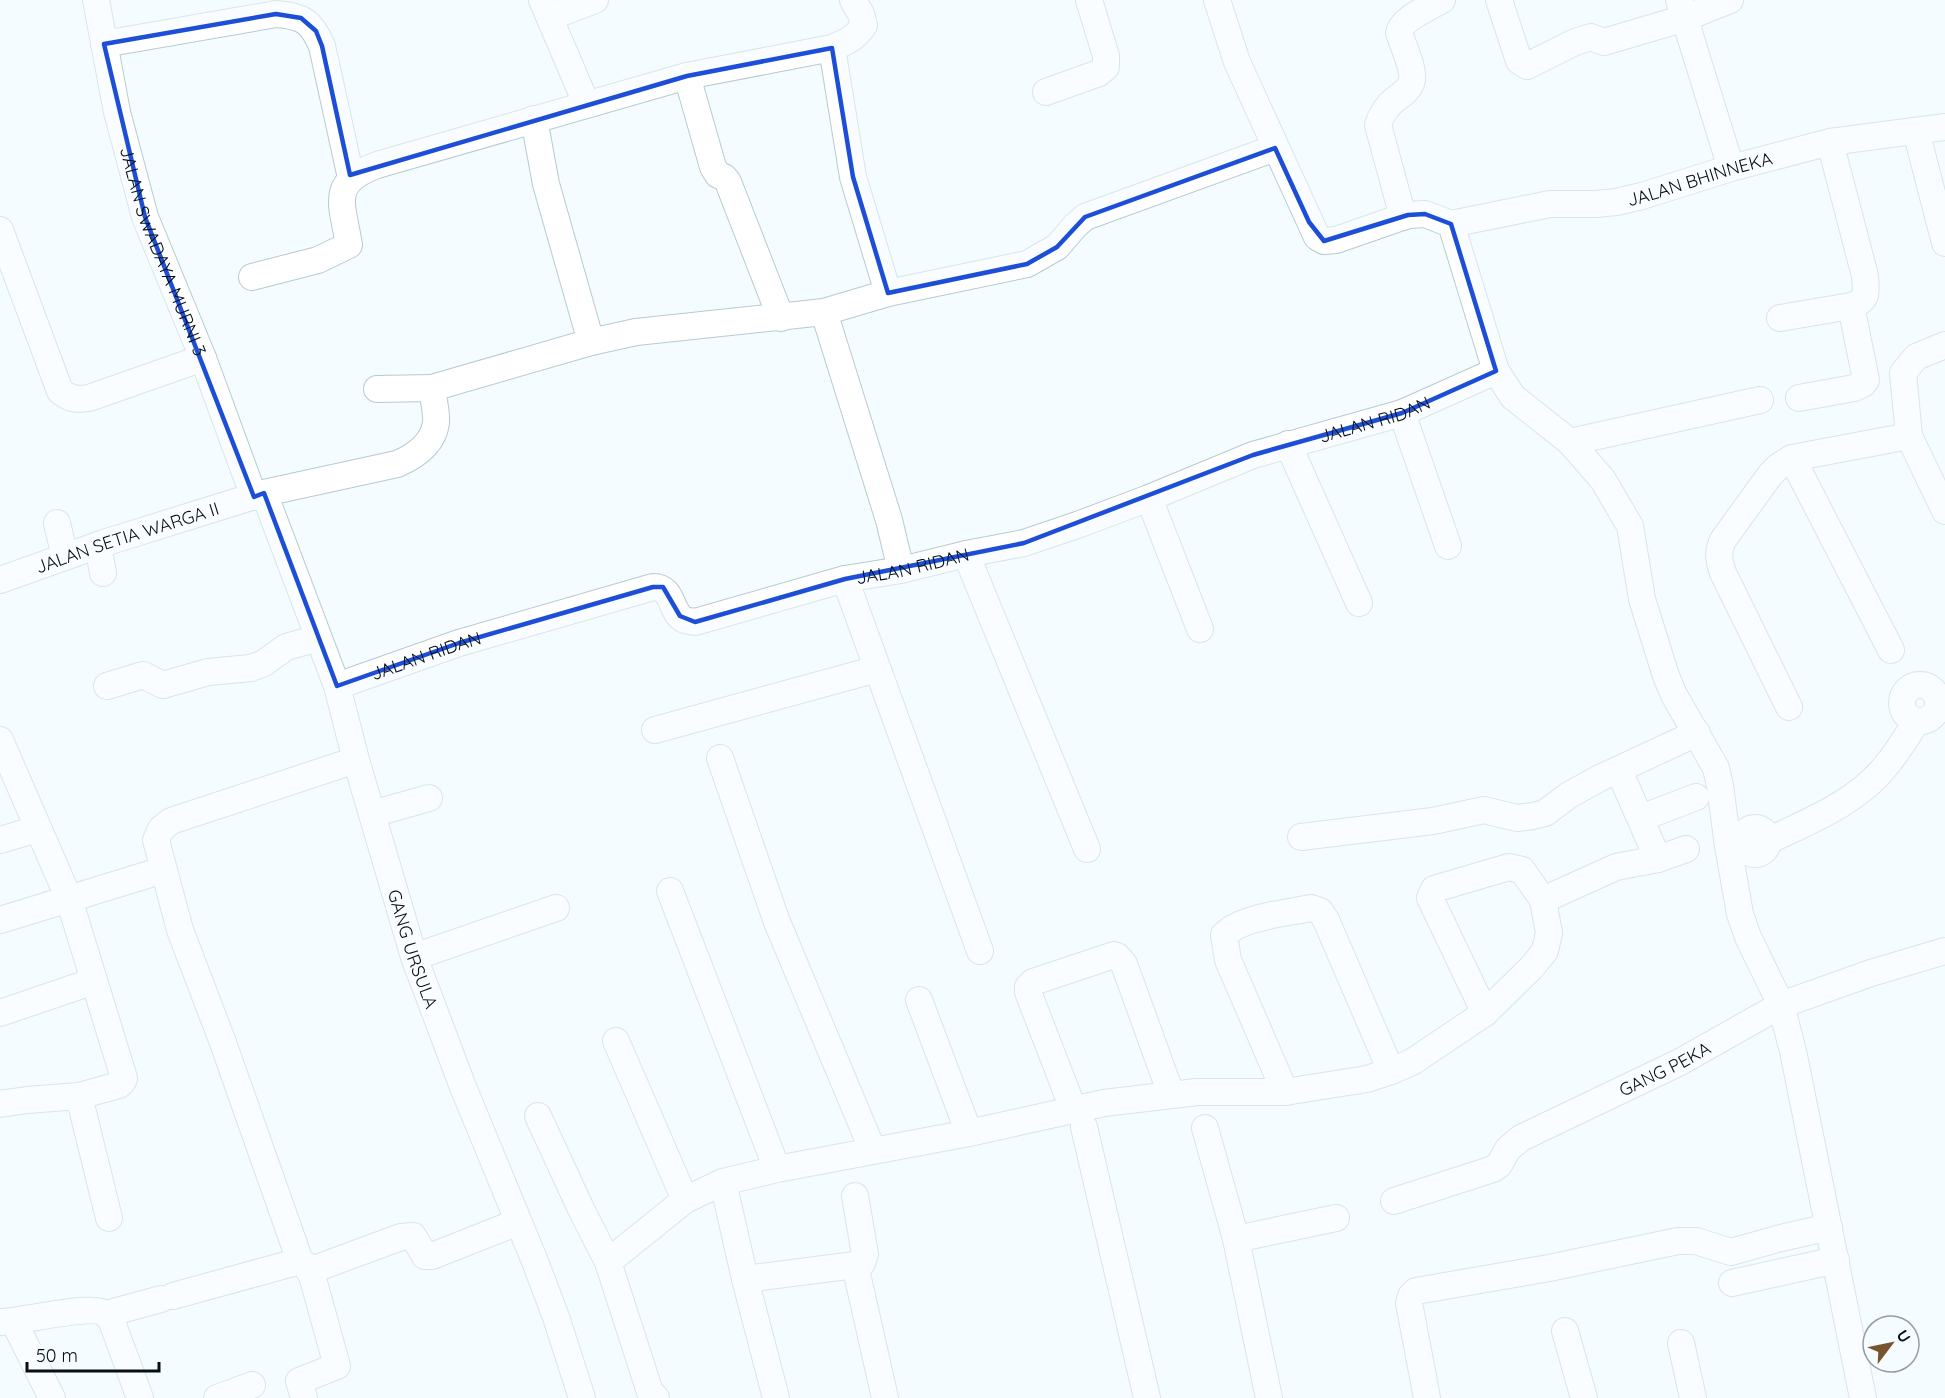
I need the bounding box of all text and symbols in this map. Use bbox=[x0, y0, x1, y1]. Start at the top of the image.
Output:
street label: JALAN SWADAYA MURNI 3 bbox=[115, 144, 212, 359]
street label: JALAN BHINNEKA bbox=[1625, 146, 1775, 211]
street label: JALAN RIDAN bbox=[1316, 390, 1434, 447]
street label: JALAN SETIA WARGA II bbox=[32, 496, 222, 578]
street label: JALAN RIDAN bbox=[854, 542, 971, 589]
street label: JALAN RIDAN bbox=[368, 626, 484, 685]
street label: GANG URSULA bbox=[383, 887, 444, 1012]
street label: GANG PEKA bbox=[1615, 1036, 1715, 1101]
north arrow bbox=[1861, 1314, 1921, 1374]
text: U bbox=[1892, 1326, 1915, 1346]
scale bar bbox=[27, 1335, 159, 1373]
text: 50 m bbox=[36, 1344, 78, 1367]

